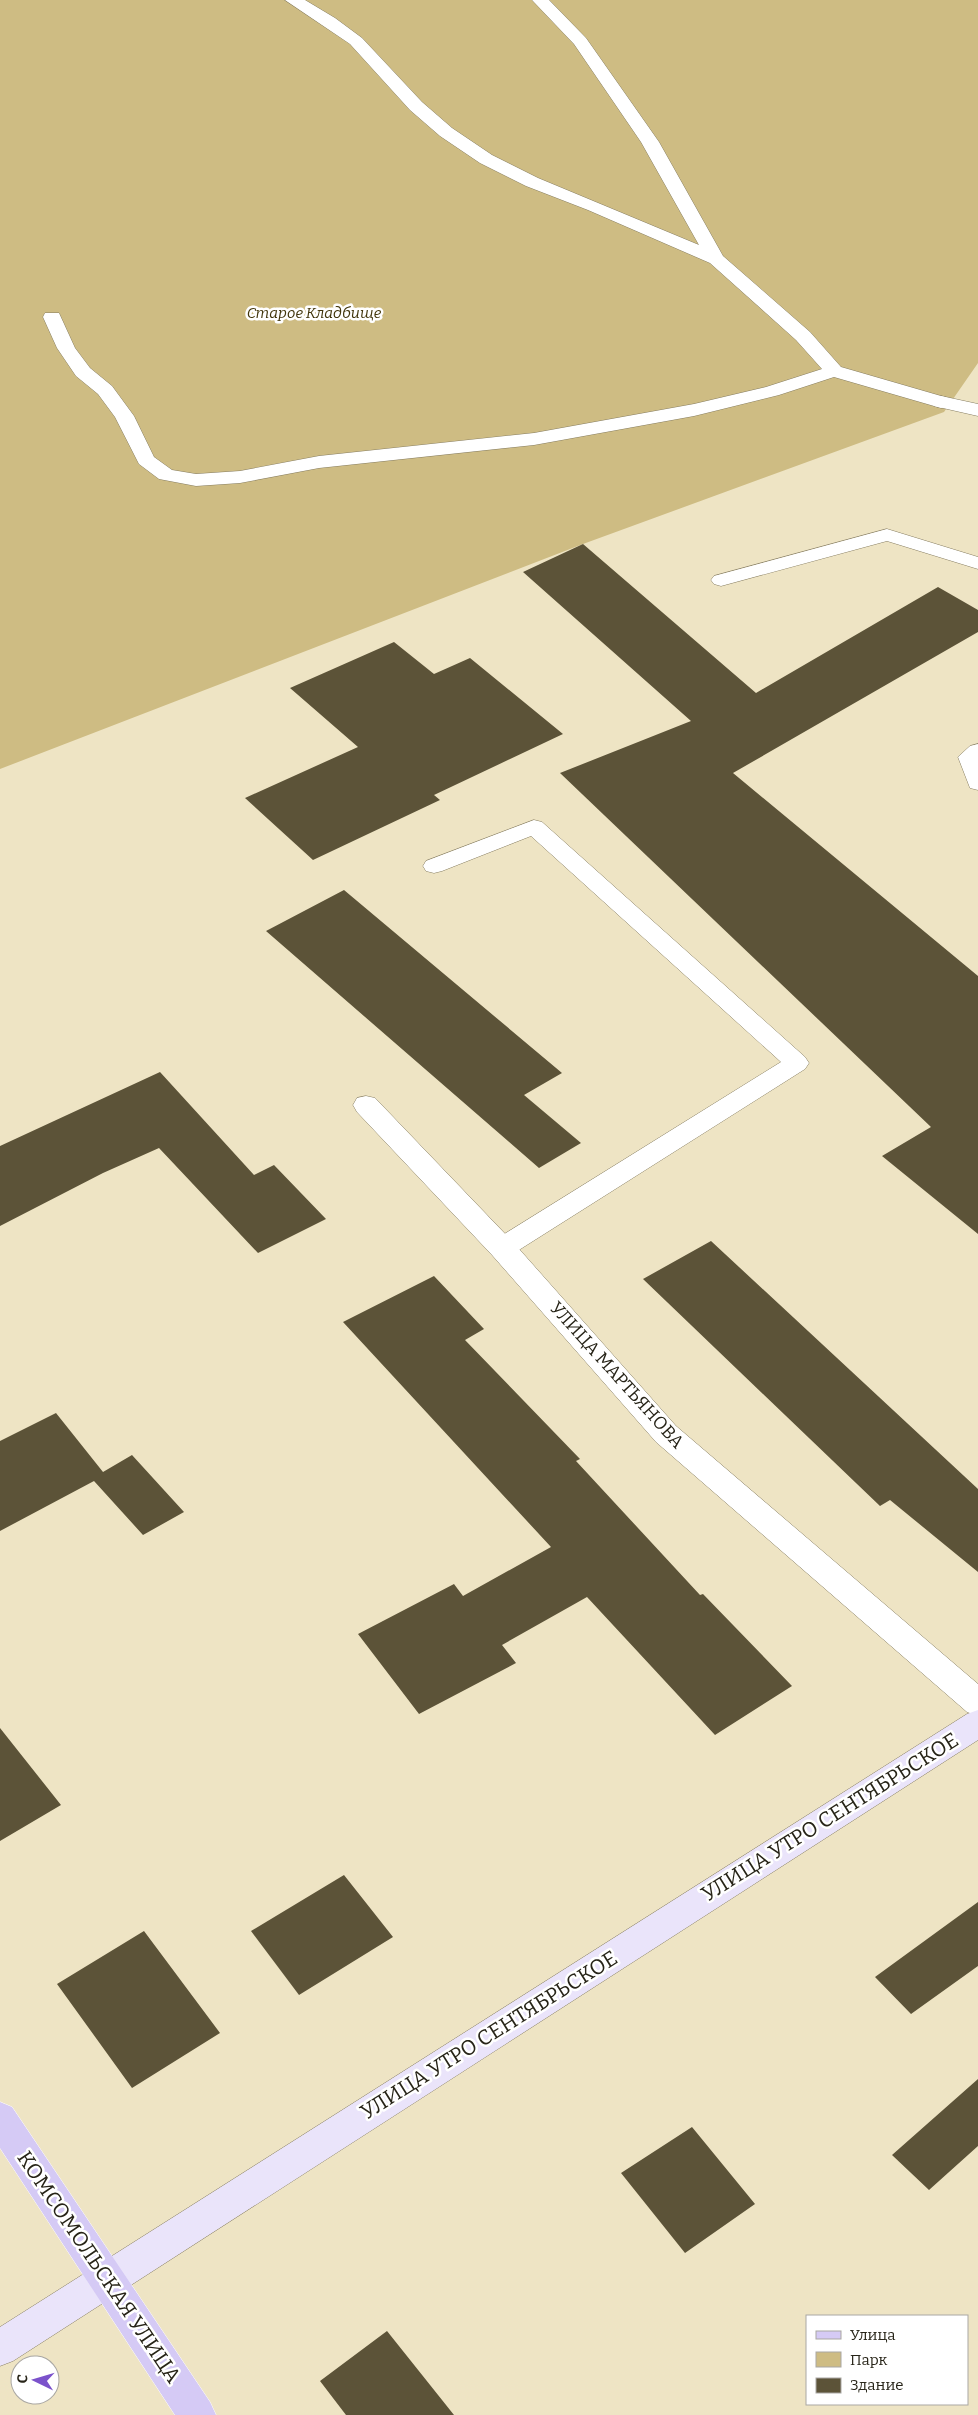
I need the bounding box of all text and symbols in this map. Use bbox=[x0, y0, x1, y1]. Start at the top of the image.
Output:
park label: Старое Кладбище bbox=[247, 304, 382, 322]
street label: УЛИЦА МАРТЬЯНОВА bbox=[545, 1297, 689, 1453]
street label: УЛИЦА УТРО СЕНТЯБРЬСКОЕ bbox=[697, 1727, 963, 1907]
street label: УЛИЦА УТРО СЕНТЯБРЬСКОЕ bbox=[356, 1945, 622, 2125]
street label: КОМСОМОЛЬСКАЯ УЛИЦА bbox=[12, 2146, 186, 2388]
legend bbox=[806, 2315, 968, 2405]
text: Улица bbox=[850, 2326, 896, 2344]
text: Парк bbox=[850, 2351, 888, 2369]
north arrow bbox=[10, 2355, 60, 2405]
text: Здание bbox=[850, 2376, 904, 2394]

